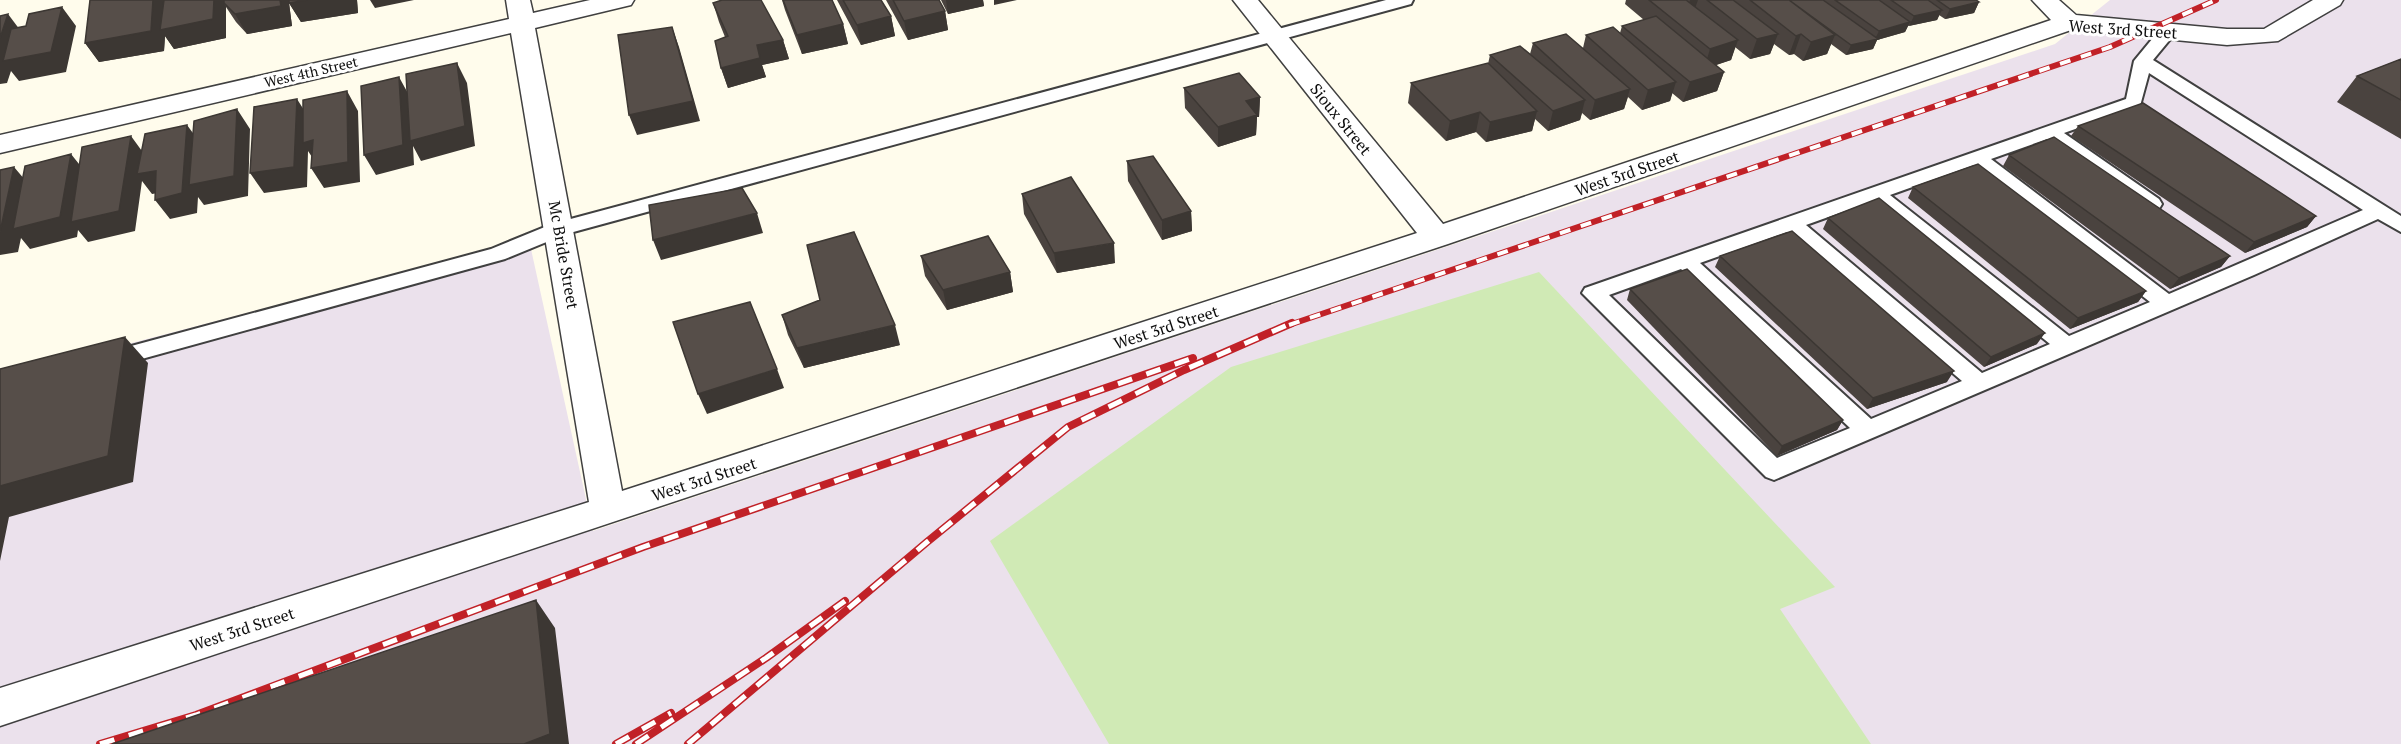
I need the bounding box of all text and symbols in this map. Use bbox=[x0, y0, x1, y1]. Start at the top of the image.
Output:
street label: West 3rd Street bbox=[2068, 14, 2178, 44]
street label: West 4th Street bbox=[262, 51, 360, 92]
street label: Sioux Street bbox=[1305, 79, 1377, 160]
street label: West 3rd Street bbox=[1572, 145, 1682, 201]
street label: Mc Bride Street bbox=[544, 199, 584, 311]
street label: West 3rd Street bbox=[1111, 300, 1221, 354]
street label: West 3rd Street bbox=[649, 452, 759, 506]
street label: West 3rd Street bbox=[187, 602, 297, 656]

